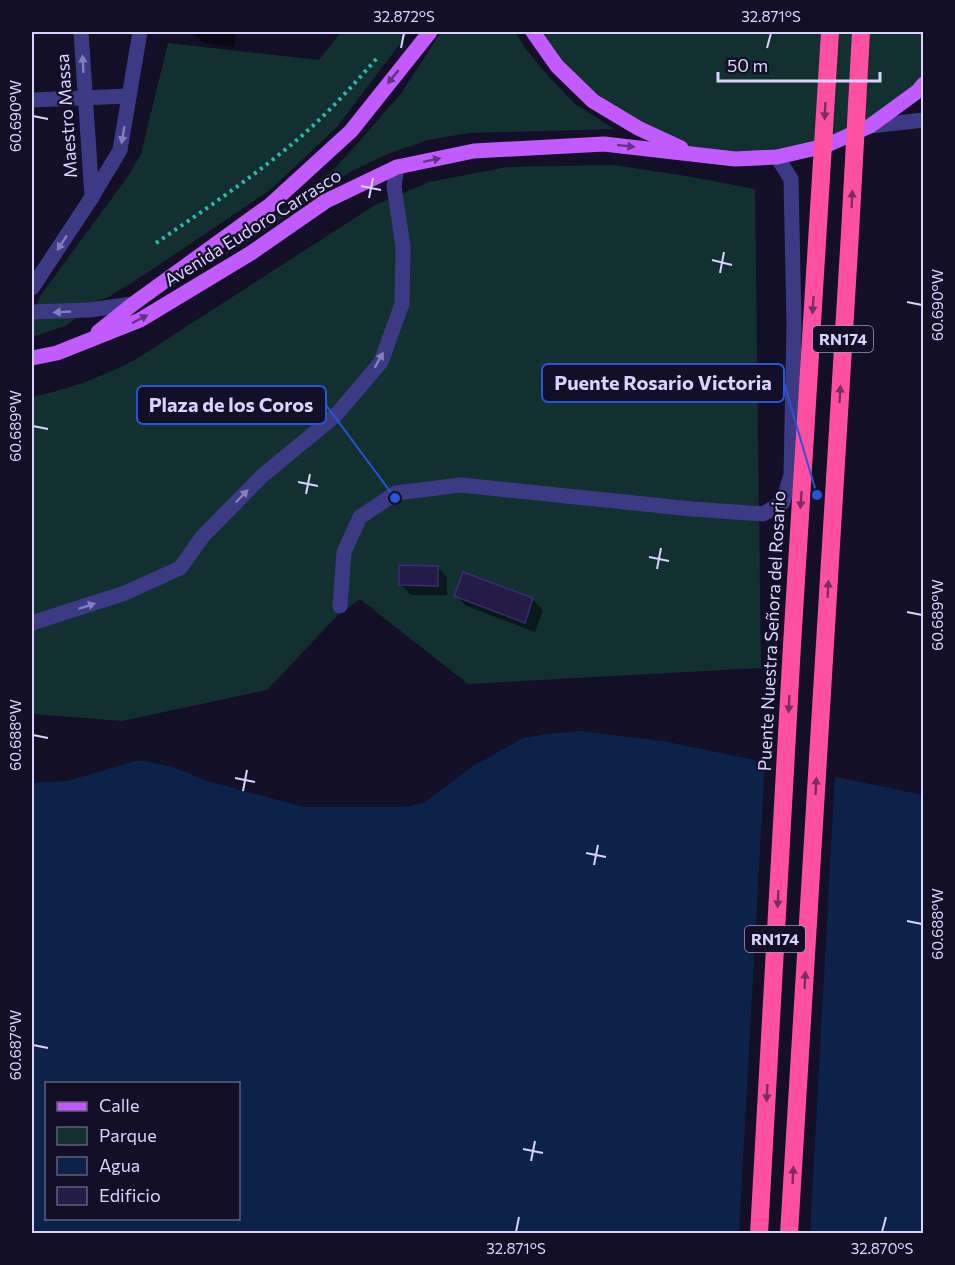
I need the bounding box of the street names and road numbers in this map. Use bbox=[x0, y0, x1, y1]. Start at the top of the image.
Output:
street label: Maestro Massa bbox=[51, 53, 81, 179]
street label: Avenida Eudoro Carrasco bbox=[160, 164, 345, 291]
road number: RN174 bbox=[813, 326, 873, 352]
street label: Puente Nuestra Señora del Rosario bbox=[753, 490, 789, 772]
road number: RN174 bbox=[745, 926, 805, 952]

